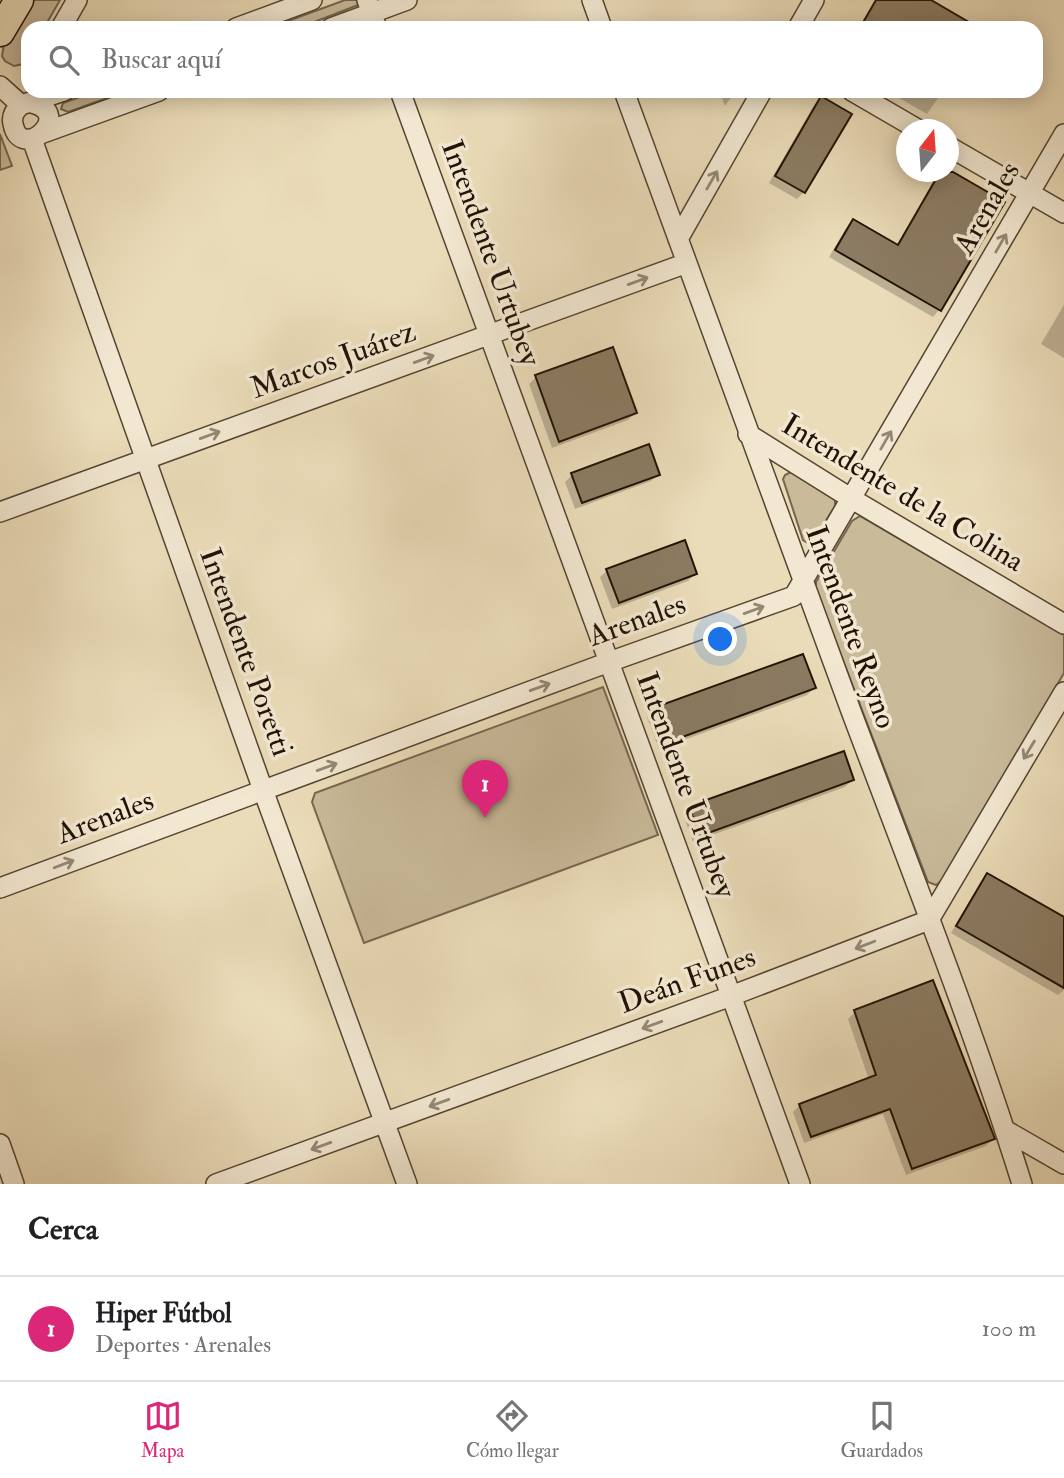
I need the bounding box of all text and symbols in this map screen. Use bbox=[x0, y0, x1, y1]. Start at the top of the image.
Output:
search box bbox=[21, 21, 1043, 98]
icon: search bbox=[45, 41, 83, 79]
text: Buscar aquí bbox=[101, 44, 221, 76]
north arrow bbox=[896, 119, 959, 182]
street label: Intendente Urtubey bbox=[433, 135, 549, 372]
street label: Arenales bbox=[945, 155, 1028, 262]
one-way arrow bbox=[705, 170, 719, 190]
one-way arrow bbox=[994, 234, 1008, 254]
one-way arrow bbox=[626, 274, 648, 286]
street label: Marcos Juárez bbox=[245, 313, 421, 407]
one-way arrow bbox=[413, 352, 435, 364]
street label: Intendente de la Colina bbox=[775, 406, 1031, 580]
one-way arrow bbox=[198, 428, 220, 440]
one-way arrow bbox=[880, 430, 893, 451]
street label: Intendente Reyno bbox=[797, 521, 905, 733]
street label: Intendente Poretti bbox=[191, 543, 301, 761]
street label: Arenales bbox=[582, 585, 691, 655]
one-way arrow bbox=[743, 603, 765, 615]
your location bbox=[703, 622, 737, 656]
street label: Intendente Urtubey bbox=[628, 667, 744, 904]
one-way arrow bbox=[529, 680, 551, 692]
one-way arrow bbox=[1022, 740, 1036, 760]
one-way arrow bbox=[316, 759, 338, 772]
pin: 1 bbox=[462, 760, 508, 818]
street label: Arenales bbox=[50, 782, 159, 853]
one-way arrow bbox=[52, 857, 74, 870]
street label: Deán Funes bbox=[613, 938, 761, 1022]
one-way arrow bbox=[855, 939, 877, 952]
one-way arrow bbox=[642, 1020, 664, 1032]
one-way arrow bbox=[428, 1098, 450, 1110]
one-way arrow bbox=[310, 1141, 332, 1153]
text: Cerca bbox=[28, 1211, 98, 1248]
text: Hiper Fútbol bbox=[95, 1298, 232, 1330]
text: 1 bbox=[47, 1314, 55, 1343]
text: 100 m bbox=[982, 1314, 1036, 1343]
text: Deportes · Arenales bbox=[95, 1330, 271, 1359]
tab: Mapa bbox=[141, 1397, 184, 1463]
tab: Cómo llegar bbox=[466, 1397, 559, 1463]
tab: Guardados bbox=[840, 1397, 923, 1463]

